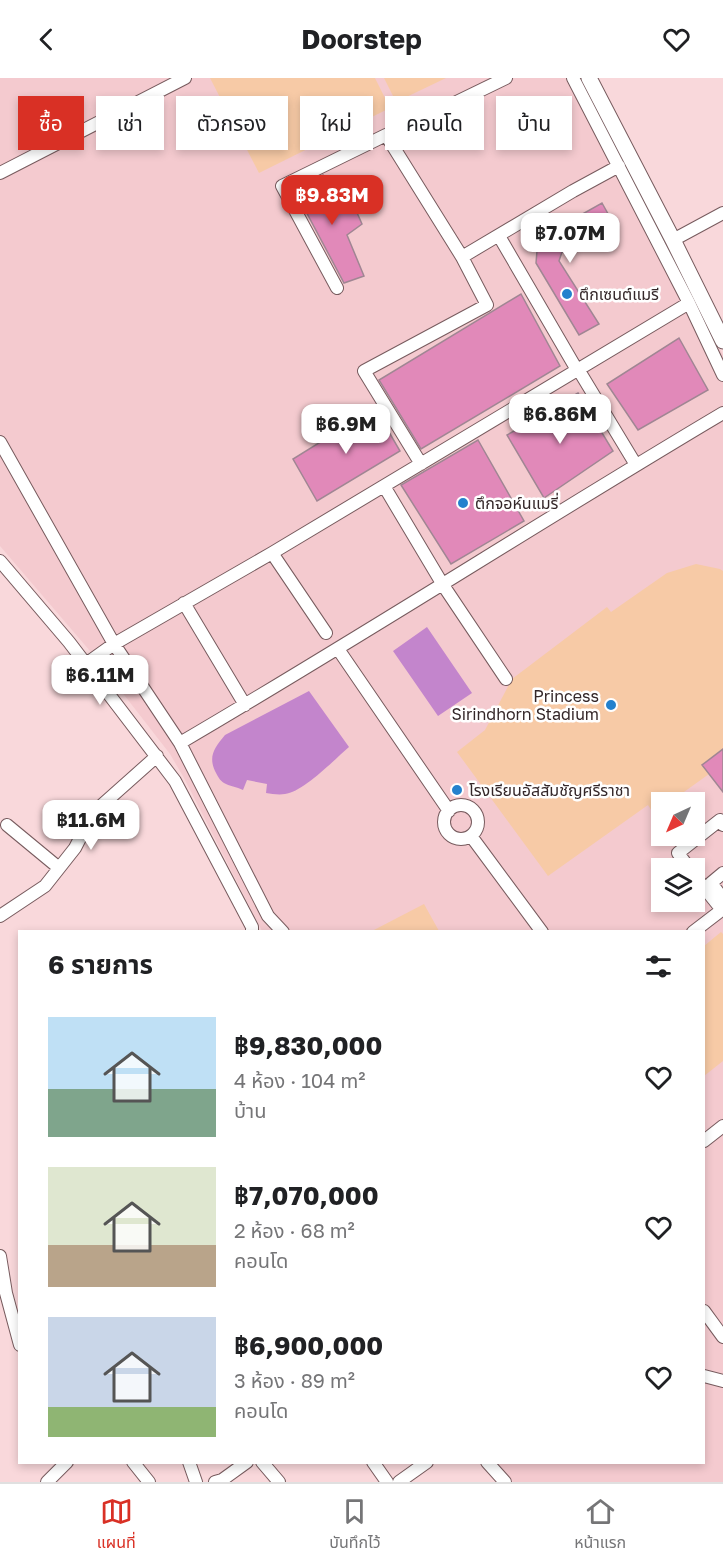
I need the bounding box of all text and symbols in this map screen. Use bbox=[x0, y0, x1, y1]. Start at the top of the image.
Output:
icon: back bbox=[30, 23, 63, 56]
text: Doorstep bbox=[301, 23, 422, 55]
icon: heart bbox=[660, 23, 693, 56]
chip: ซื้อ bbox=[18, 96, 84, 150]
chip: เช่า bbox=[96, 96, 164, 150]
chip: ตัวกรอง bbox=[176, 96, 288, 150]
chip: ใหม่ bbox=[300, 96, 373, 150]
chip: คอนโด bbox=[385, 96, 484, 150]
chip: บ้าน bbox=[496, 96, 572, 150]
pin: ฿9.83M bbox=[283, 175, 381, 226]
text: ฿9.83M bbox=[295, 182, 369, 206]
pin: ฿7.07M bbox=[521, 213, 619, 264]
text: ฿7.07M bbox=[535, 220, 605, 244]
place label: ตึกเซนต์แมรี bbox=[579, 284, 659, 304]
marker: ตึกเซนต์แมรี bbox=[560, 287, 574, 301]
pin: ฿6.86M bbox=[511, 394, 609, 445]
text: ฿6.86M bbox=[523, 401, 597, 425]
pin: ฿6.9M bbox=[304, 404, 388, 455]
text: ฿6.9M bbox=[315, 411, 377, 435]
place label: ตึกจอห์นแมรี่ bbox=[475, 492, 559, 513]
marker: ตึกจอห์นแมรี่ bbox=[456, 496, 470, 510]
pin: ฿6.11M bbox=[51, 655, 149, 706]
text: ฿6.11M bbox=[65, 662, 135, 686]
place label: Princess Sirindhorn Stadium bbox=[451, 686, 599, 724]
marker: Princess Sirindhorn Stadium bbox=[604, 698, 618, 712]
place label: โรงเรียนอัสสัมชัญศรีราชา bbox=[469, 780, 630, 800]
marker: โรงเรียนอัสสัมชัญศรีราชา bbox=[450, 783, 464, 797]
north arrow bbox=[651, 792, 705, 846]
map controls bbox=[651, 792, 705, 912]
pin: ฿11.6M bbox=[42, 800, 140, 851]
text: ฿11.6M bbox=[56, 807, 126, 831]
button: layers bbox=[651, 858, 705, 912]
text: 6 รายการ bbox=[48, 949, 153, 980]
icon: filters bbox=[642, 950, 675, 983]
text: ฿9,830,000 bbox=[234, 1030, 382, 1061]
icon: home bbox=[96, 1041, 168, 1113]
icon: heart bbox=[642, 1061, 675, 1094]
text: 4 ห้อง · 104 m² bbox=[234, 1068, 365, 1092]
text: บ้าน bbox=[234, 1098, 266, 1122]
text: ฿7,070,000 bbox=[234, 1180, 379, 1211]
icon: home bbox=[96, 1191, 168, 1263]
icon: heart bbox=[642, 1211, 675, 1244]
text: 2 ห้อง · 68 m² bbox=[234, 1218, 355, 1242]
text: คอนโด bbox=[234, 1248, 288, 1272]
text: ฿6,900,000 bbox=[234, 1330, 383, 1361]
icon: home bbox=[96, 1341, 168, 1413]
icon: heart bbox=[642, 1361, 675, 1394]
text: 3 ห้อง · 89 m² bbox=[234, 1368, 355, 1392]
text: คอนโด bbox=[234, 1398, 288, 1422]
tab: แผนที่ bbox=[97, 1495, 136, 1555]
tab: บันทึกไว้ bbox=[329, 1495, 381, 1555]
tab: หน้าแรก bbox=[574, 1495, 626, 1555]

